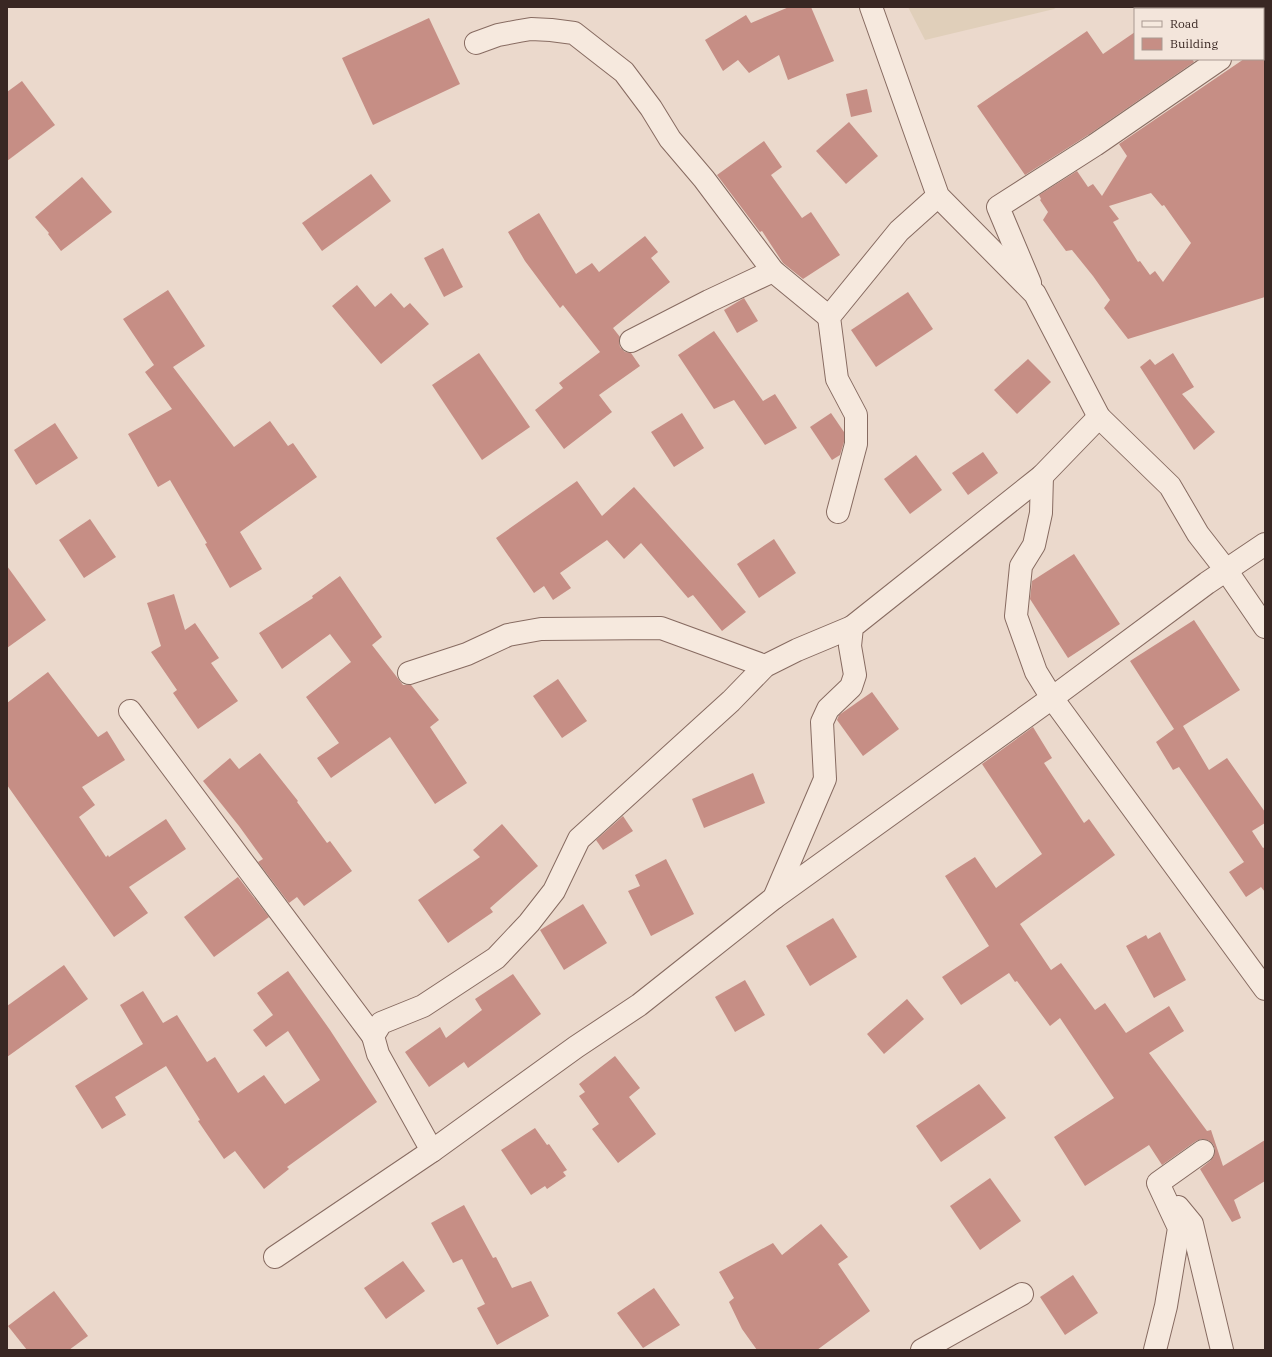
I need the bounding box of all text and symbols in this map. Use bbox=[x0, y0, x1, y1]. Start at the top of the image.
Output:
legend bbox=[1134, 8, 1264, 60]
text: Road bbox=[1170, 16, 1199, 31]
text: Building bbox=[1170, 36, 1218, 51]

